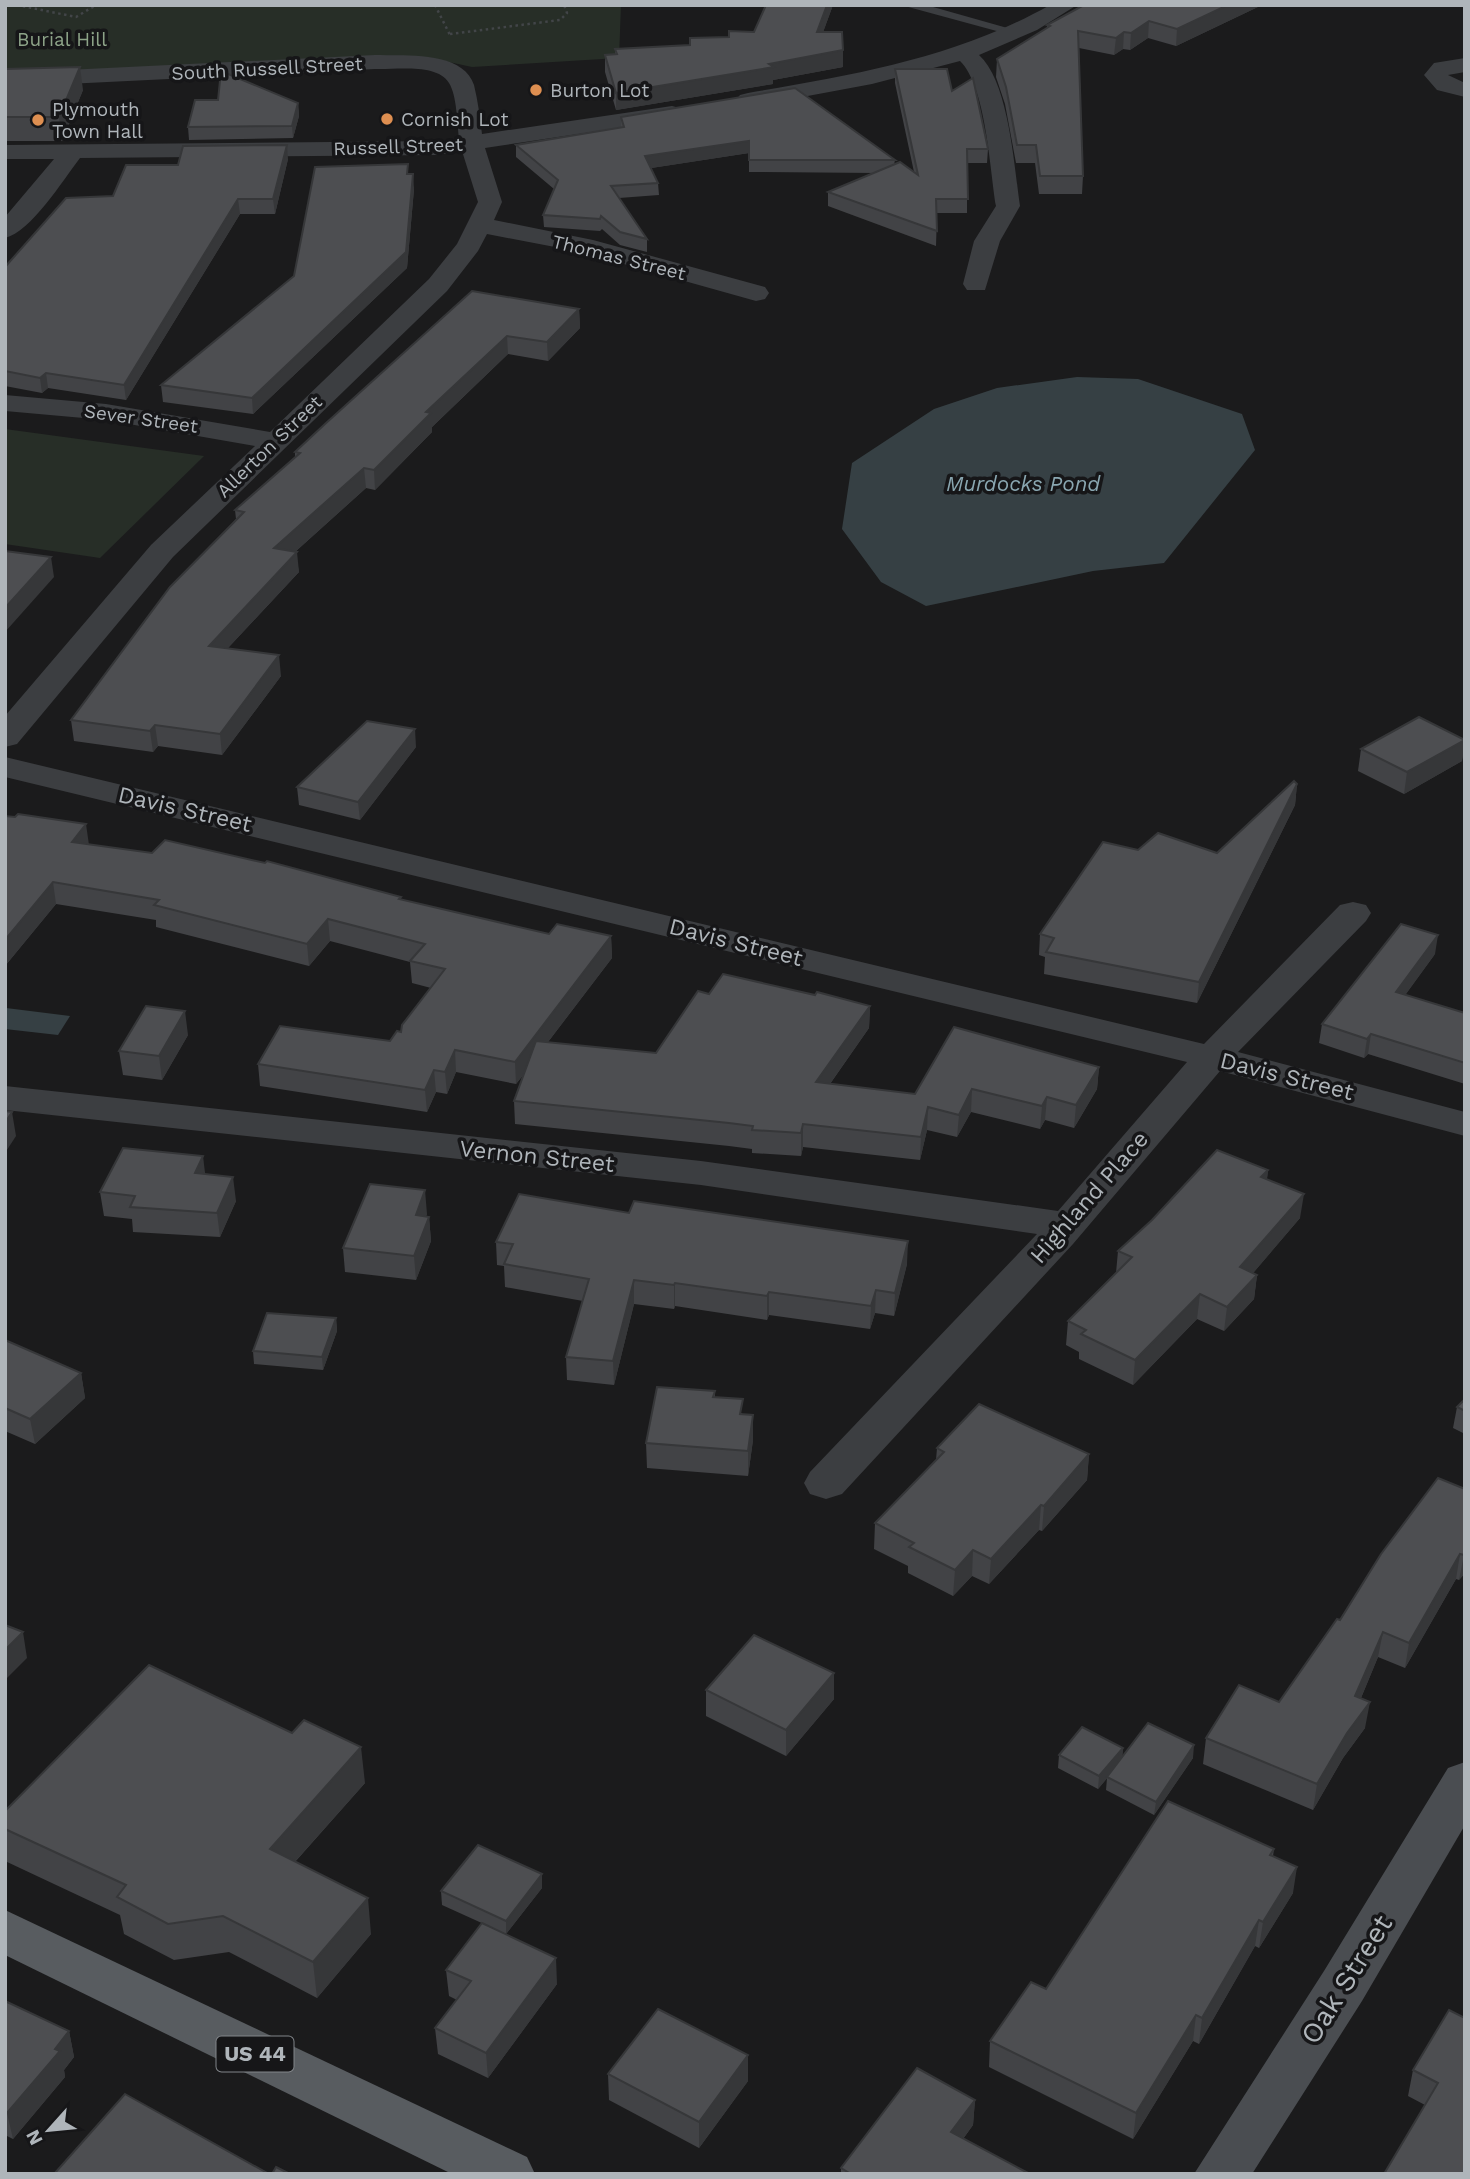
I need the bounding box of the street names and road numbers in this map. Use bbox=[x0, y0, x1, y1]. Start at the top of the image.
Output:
street label: South Russell Street bbox=[171, 52, 363, 85]
street label: Russell Street bbox=[333, 133, 463, 160]
street label: Thomas Street bbox=[550, 230, 688, 285]
street label: Allerton Street bbox=[212, 390, 327, 502]
street label: Sever Street bbox=[83, 399, 199, 438]
street label: Davis Street bbox=[115, 781, 255, 838]
street label: Davis Street bbox=[666, 913, 806, 972]
street label: Davis Street bbox=[1217, 1047, 1357, 1106]
street label: Highland Place bbox=[1025, 1126, 1154, 1269]
street label: Vernon Street bbox=[458, 1135, 616, 1178]
street label: Oak Street bbox=[1294, 1908, 1399, 2050]
road number: US 44 bbox=[216, 2036, 294, 2072]

